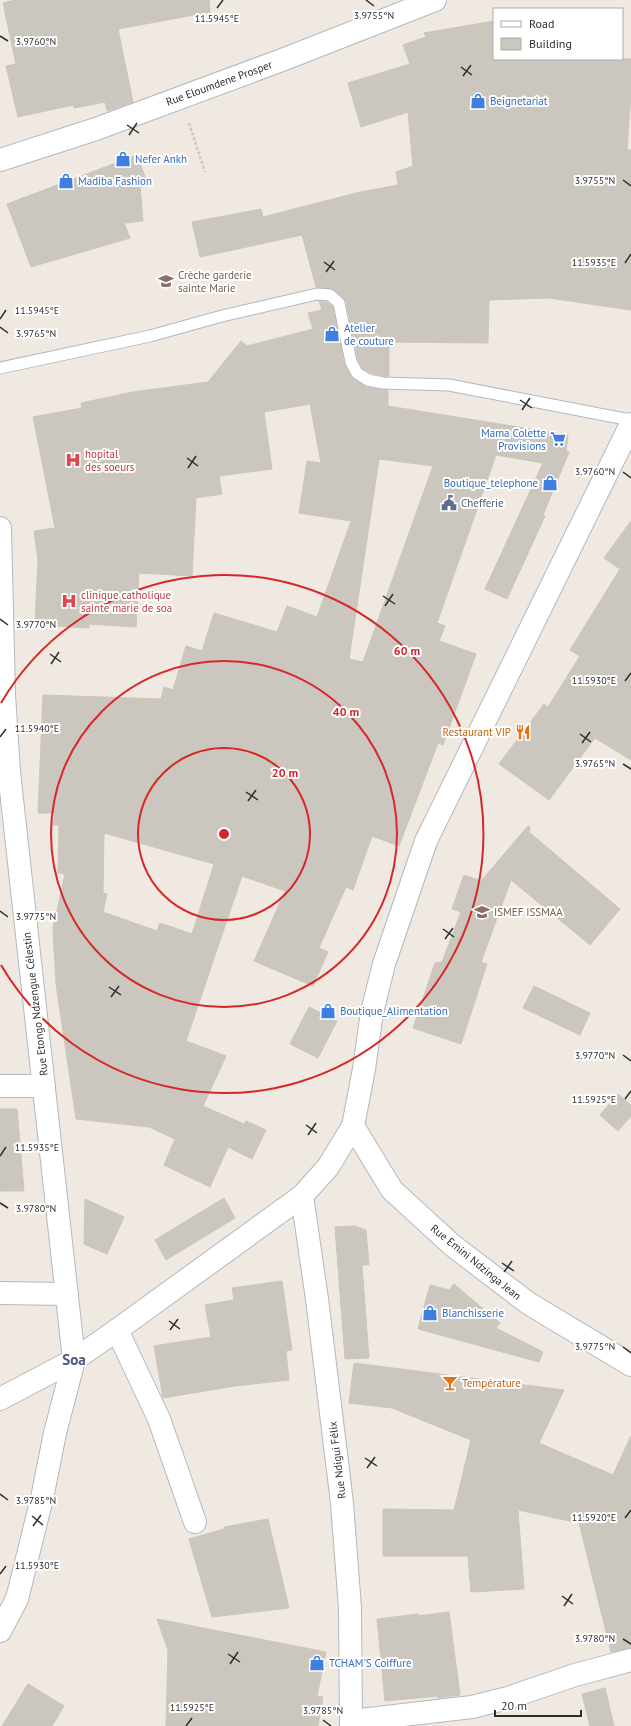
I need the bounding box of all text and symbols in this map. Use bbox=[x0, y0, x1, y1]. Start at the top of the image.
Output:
legend bbox=[493, 8, 623, 60]
text: 3.9755°N bbox=[354, 9, 394, 22]
text: 11.5945°E bbox=[195, 12, 239, 25]
text: Road bbox=[529, 16, 554, 31]
text: 3.9760°N bbox=[16, 35, 56, 48]
text: Building bbox=[529, 36, 572, 51]
street label: Rue Eloumdene Prosper bbox=[164, 57, 274, 109]
shop icon: Beignetariat bbox=[469, 92, 487, 110]
place label: Beignetariat bbox=[490, 94, 548, 108]
shop icon: Nefer Ankh bbox=[114, 150, 132, 168]
place label: Nefer Ankh bbox=[135, 152, 187, 166]
shop icon: Madiba Fashion bbox=[57, 172, 75, 190]
place label: Madiba Fashion bbox=[78, 174, 152, 188]
text: 3.9755°N bbox=[575, 174, 615, 187]
text: 11.5935°E bbox=[572, 256, 616, 269]
place label: Crèche garderie sainte Marie bbox=[178, 268, 252, 295]
school or university icon: Crèche garderie sainte Marie bbox=[157, 272, 175, 290]
text: 11.5945°E bbox=[15, 304, 59, 317]
place label: Atelier de couture bbox=[344, 321, 394, 348]
shop icon: Atelier de couture bbox=[323, 325, 341, 343]
text: 3.9765°N bbox=[16, 327, 56, 340]
place label: Mama Colette Provisions bbox=[481, 426, 546, 453]
supermarket icon: Mama Colette Provisions bbox=[549, 430, 567, 448]
place label: hopital des soeurs bbox=[85, 447, 135, 474]
hospital icon: hopital des soeurs bbox=[64, 451, 82, 469]
text: 3.9760°N bbox=[575, 465, 615, 478]
shop icon: Boutique_telephone bbox=[541, 474, 559, 492]
place label: Boutique_telephone bbox=[444, 476, 538, 490]
public building icon: Chefferie bbox=[440, 494, 458, 512]
place label: Chefferie bbox=[461, 496, 504, 510]
place label: clinique catholique sainte marie de soa bbox=[81, 588, 172, 615]
hospital icon: clinique catholique sainte marie de soa bbox=[60, 592, 78, 610]
text: 3.9770°N bbox=[16, 618, 56, 631]
text: 60 m bbox=[394, 643, 420, 658]
text: 11.5930°E bbox=[572, 674, 616, 687]
text: 40 m bbox=[333, 704, 359, 719]
text: 11.5940°E bbox=[15, 722, 59, 735]
restaurant icon: Restaurant VIP bbox=[514, 723, 532, 741]
place label: Restaurant VIP bbox=[443, 725, 511, 739]
text: 3.9765°N bbox=[575, 757, 615, 770]
text: 20 m bbox=[272, 765, 298, 780]
centre of rings bbox=[217, 827, 231, 841]
school or university icon: ISMEF ISSMAA bbox=[473, 903, 491, 921]
place label: ISMEF ISSMAA bbox=[494, 905, 563, 919]
text: 3.9775°N bbox=[16, 910, 56, 923]
street label: Rue Etongo Ndzengue Célestin bbox=[19, 931, 51, 1077]
shop icon: Boutique_Alimentation bbox=[319, 1002, 337, 1020]
place label: Boutique_Alimentation bbox=[340, 1004, 448, 1018]
text: 3.9770°N bbox=[575, 1049, 615, 1062]
text: 11.5925°E bbox=[572, 1093, 616, 1106]
text: 11.5935°E bbox=[15, 1141, 59, 1154]
text: 3.9780°N bbox=[16, 1202, 56, 1215]
street label: Rue Emini Ndzinga Jean bbox=[428, 1221, 524, 1303]
shop icon: Blanchisserie bbox=[421, 1304, 439, 1322]
place label: Blanchisserie bbox=[442, 1306, 505, 1320]
text: 3.9775°N bbox=[575, 1340, 615, 1353]
district label: Soa bbox=[62, 1350, 86, 1369]
bar icon: Température bbox=[441, 1374, 459, 1392]
place label: Température bbox=[462, 1376, 521, 1390]
street label: Rue Ndigui Félix bbox=[325, 1420, 349, 1500]
text: 3.9785°N bbox=[16, 1494, 56, 1507]
text: 11.5920°E bbox=[572, 1511, 616, 1524]
text: 11.5930°E bbox=[15, 1559, 59, 1572]
text: 3.9780°N bbox=[575, 1632, 615, 1645]
shop icon: TCHAM'S Coiffure bbox=[308, 1654, 326, 1672]
place label: TCHAM'S Coiffure bbox=[329, 1656, 412, 1670]
scale bar bbox=[495, 1692, 581, 1718]
text: 20 m bbox=[501, 1698, 527, 1713]
text: 11.5925°E bbox=[170, 1701, 214, 1714]
text: 3.9785°N bbox=[303, 1704, 343, 1717]

